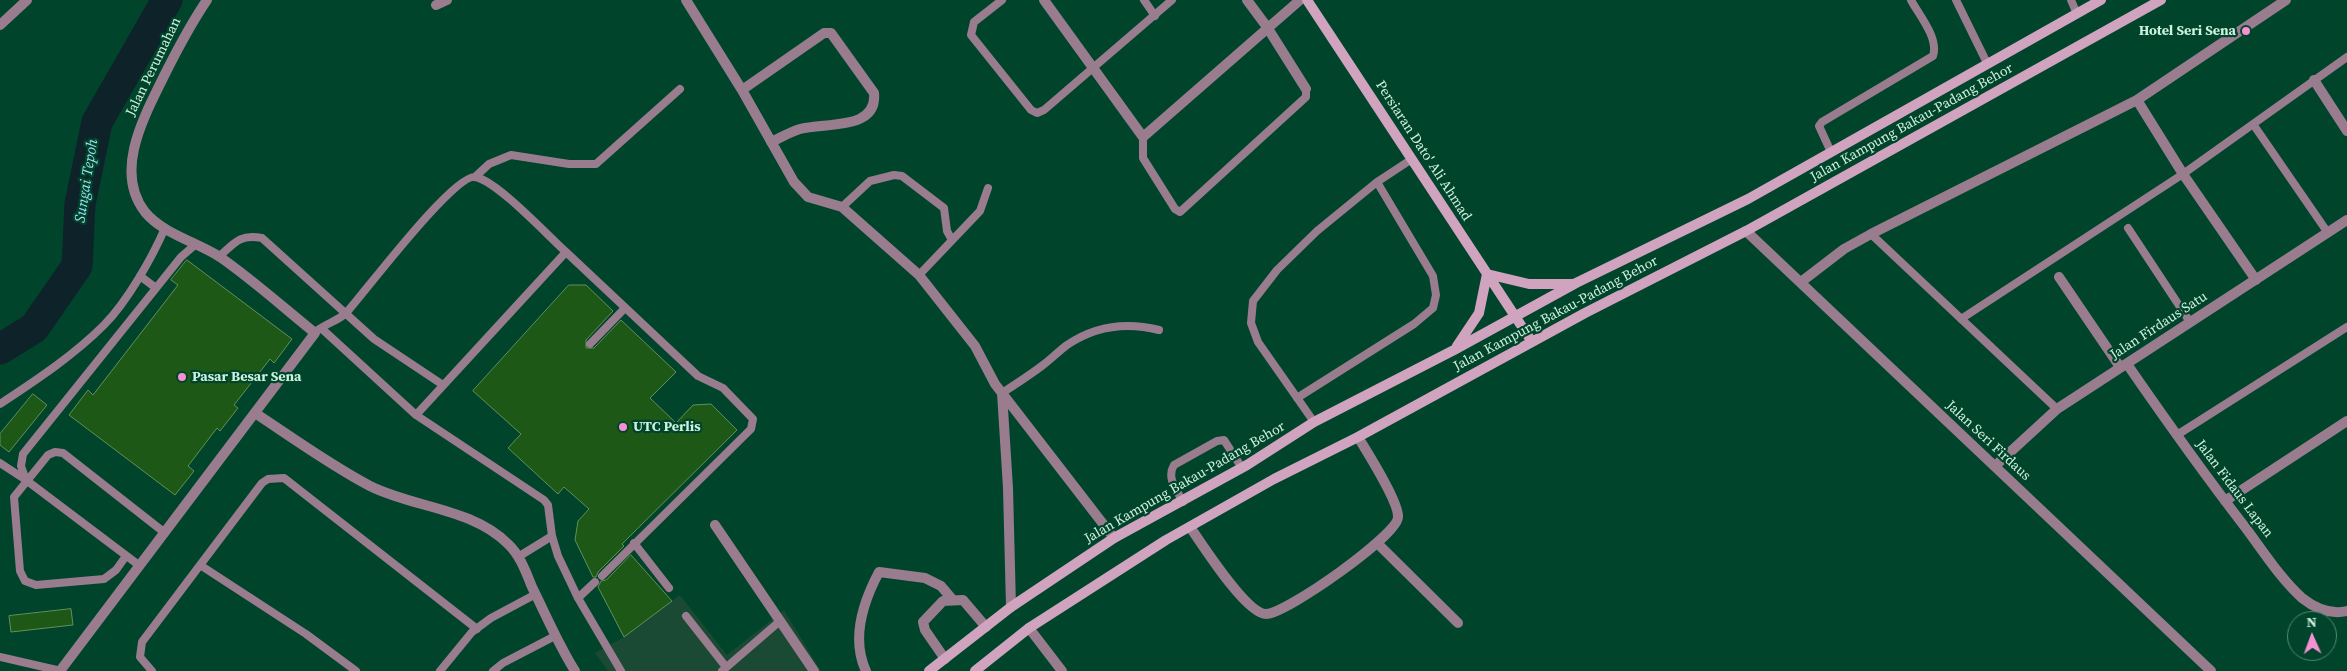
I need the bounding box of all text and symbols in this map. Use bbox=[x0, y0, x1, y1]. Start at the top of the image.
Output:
street label: Jalan Perumahan bbox=[123, 15, 185, 119]
place label: Hotel Seri Sena bbox=[2139, 23, 2236, 39]
marker: Hotel Seri Sena bbox=[2240, 25, 2252, 37]
street label: Jalan Kampung Bakau-Padang Behor bbox=[1808, 60, 2016, 186]
street label: Persiaran Dato' Ali Ahmad bbox=[1371, 78, 1475, 224]
water label: Sungai Tepoh bbox=[72, 138, 102, 224]
street label: Jalan Kampung Bakau-Padang Behor bbox=[1451, 253, 1661, 375]
street label: Jalan Firdaus Satu bbox=[2107, 288, 2211, 364]
place label: Pasar Besar Sena bbox=[192, 369, 302, 385]
marker: Pasar Besar Sena bbox=[176, 371, 188, 383]
street label: Jalan Seri Firdaus bbox=[1942, 397, 2034, 485]
street label: Jalan Kampung Bakau-Padang Behor bbox=[1082, 418, 1288, 548]
place label: UTC Perlis bbox=[633, 419, 701, 435]
marker: UTC Perlis bbox=[617, 421, 629, 433]
street label: Jalan Fidaus Lapan bbox=[2192, 437, 2276, 541]
north arrow bbox=[2287, 611, 2337, 661]
text: N bbox=[2306, 612, 2317, 632]

